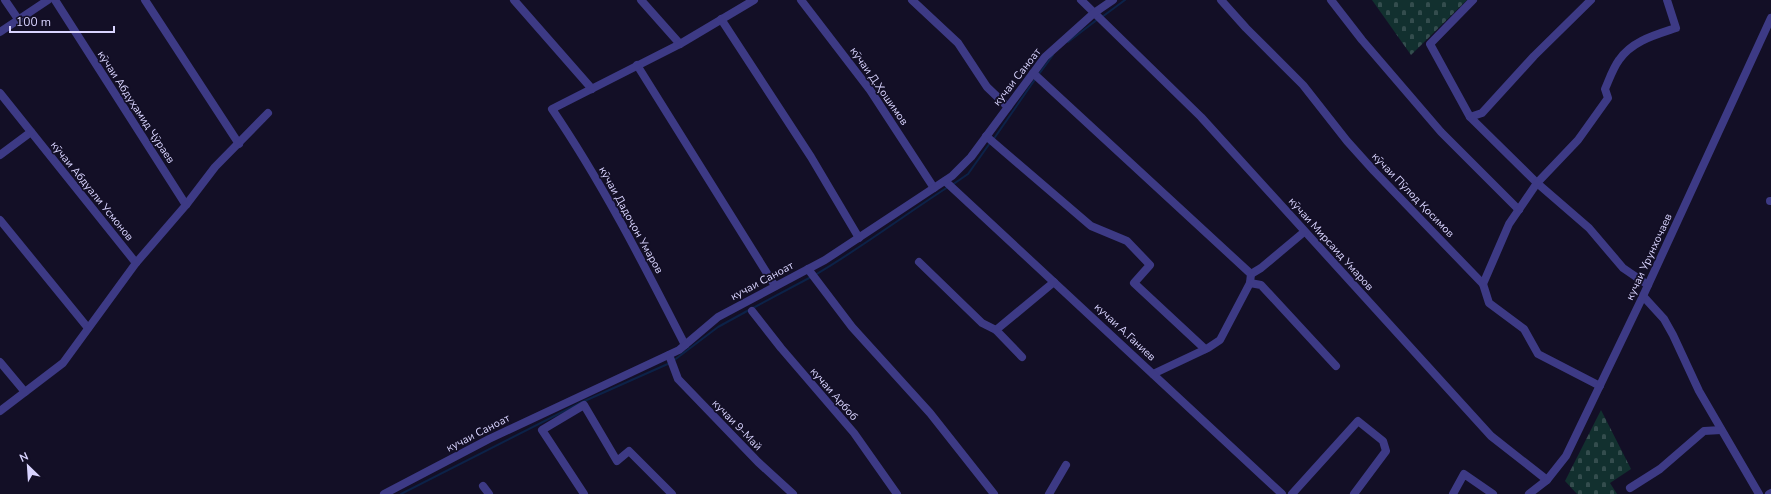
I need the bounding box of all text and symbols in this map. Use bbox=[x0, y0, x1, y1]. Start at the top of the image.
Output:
scale bar bbox=[10, 8, 114, 34]
text: 100 m bbox=[16, 14, 51, 30]
street label: кӯчаи Д.Ҳошимов bbox=[846, 44, 912, 128]
street label: кучаи Саноат bbox=[990, 45, 1044, 109]
street label: кӯчаи Абдуҳамид Ҷӯраев bbox=[94, 48, 178, 166]
street label: кӯчаи Абдуали Усмонов bbox=[47, 138, 137, 244]
street label: кӯчаи Пӯлод Қосимов bbox=[1368, 149, 1458, 241]
street label: кӯчаи Дадоҷон Умаров bbox=[595, 164, 667, 276]
street label: кӯчаи Мирсаид Умаров bbox=[1285, 194, 1377, 294]
street label: кучаи Урунхочаев bbox=[1622, 211, 1676, 303]
street label: кучаи Саноат bbox=[728, 258, 796, 304]
street label: кучаи А.Ганиев bbox=[1091, 300, 1159, 364]
street label: кучаи Арбоб bbox=[807, 364, 861, 424]
street label: кучаи 9-Май bbox=[709, 396, 765, 454]
street label: кучаи Саноат bbox=[444, 410, 512, 455]
north arrow bbox=[8, 446, 48, 486]
text: N bbox=[17, 449, 31, 466]

